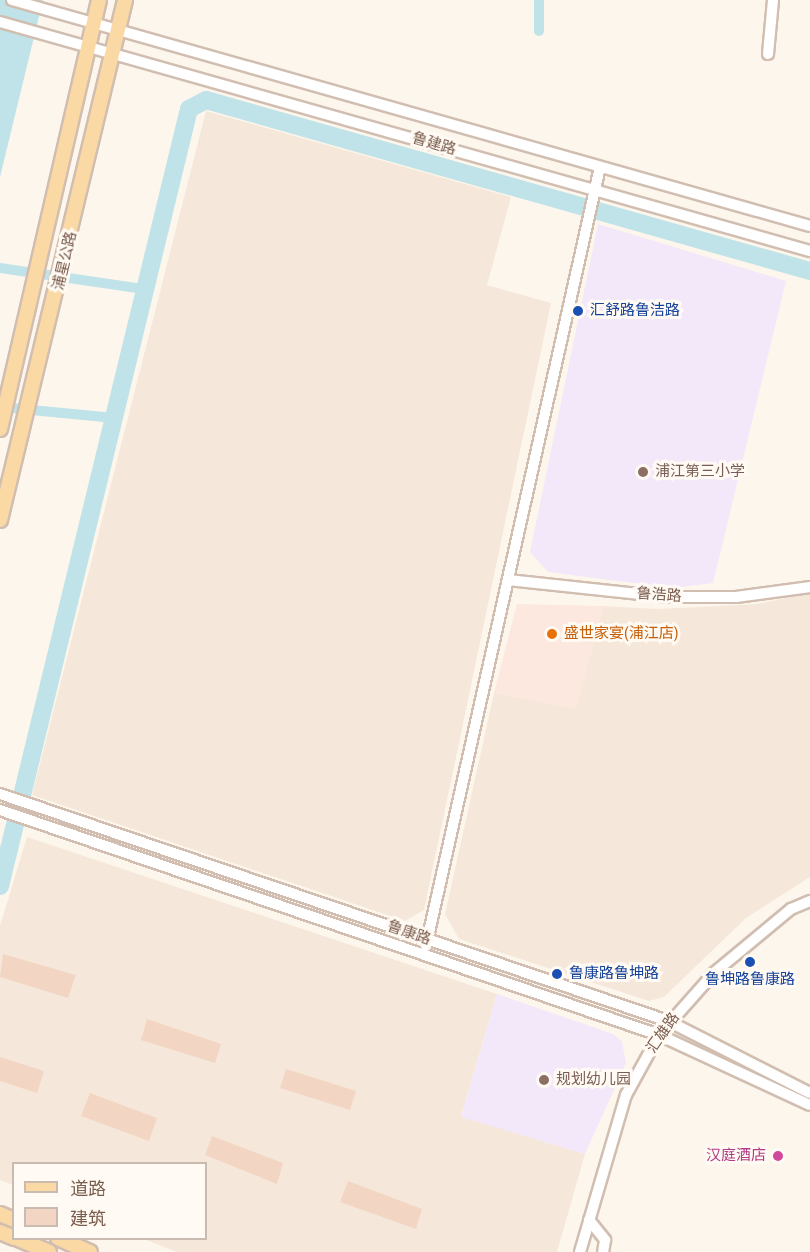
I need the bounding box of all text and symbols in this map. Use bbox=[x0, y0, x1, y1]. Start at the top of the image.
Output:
street label: 鲁建路 bbox=[410, 129, 458, 159]
street label: 浦星公路 bbox=[49, 230, 81, 292]
place label: 汇舒路鲁洁路 bbox=[590, 302, 680, 320]
marker: 汇舒路鲁洁路 bbox=[571, 304, 585, 318]
place label: 浦江第三小学 bbox=[655, 463, 745, 481]
marker: 浦江第三小学 bbox=[636, 465, 650, 479]
street label: 鲁浩路 bbox=[636, 584, 682, 606]
place label: 盛世家宴(浦江店) bbox=[564, 625, 678, 643]
marker: 盛世家宴(浦江店) bbox=[545, 627, 559, 641]
street label: 鲁康路 bbox=[385, 917, 433, 949]
marker: 鲁坤路鲁康路 bbox=[743, 955, 757, 969]
place label: 鲁康路鲁坤路 bbox=[569, 965, 659, 983]
marker: 鲁康路鲁坤路 bbox=[550, 967, 564, 981]
place label: 鲁坤路鲁康路 bbox=[705, 971, 795, 989]
street label: 汇雄路 bbox=[643, 1009, 683, 1057]
place label: 规划幼儿园 bbox=[556, 1071, 631, 1089]
marker: 规划幼儿园 bbox=[537, 1073, 551, 1087]
place label: 汉庭酒店 bbox=[706, 1147, 766, 1165]
marker: 汉庭酒店 bbox=[771, 1149, 785, 1163]
legend bbox=[12, 1162, 207, 1240]
text: 道路 bbox=[70, 1178, 106, 1199]
text: 建筑 bbox=[70, 1208, 106, 1229]

